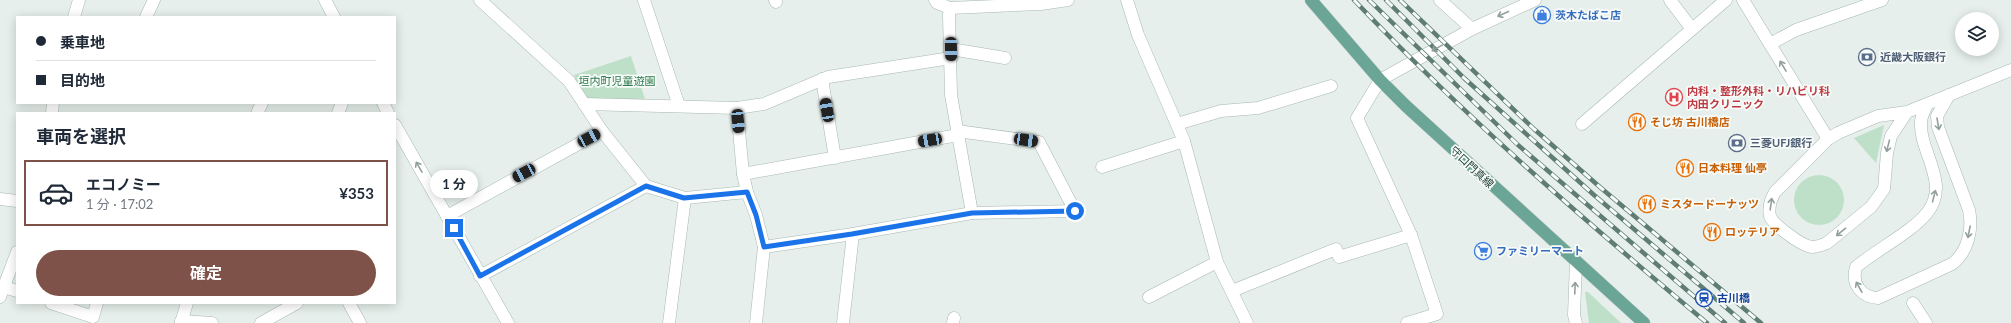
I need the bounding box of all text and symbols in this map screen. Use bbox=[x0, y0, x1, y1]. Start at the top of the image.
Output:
shop icon: 茨木たばこ店 bbox=[1532, 5, 1552, 25]
place label: 茨木たばこ店 bbox=[1555, 8, 1621, 21]
one-way arrow bbox=[1497, 11, 1509, 19]
map controls bbox=[1955, 12, 1999, 56]
button: layers bbox=[1955, 12, 1999, 56]
text: 乗車地 bbox=[60, 33, 105, 51]
car bbox=[945, 37, 957, 61]
one-way arrow bbox=[1432, 45, 1444, 53]
bank icon: 近畿大阪銀行 bbox=[1857, 47, 1877, 67]
place label: 近畿大阪銀行 bbox=[1880, 50, 1946, 63]
one-way arrow bbox=[1779, 61, 1787, 72]
text: 目的地 bbox=[60, 71, 105, 89]
park label: 垣内町児童遊園 bbox=[579, 74, 656, 87]
place label: 内科・整形外科・リハビリ科 内田クリニック bbox=[1687, 84, 1830, 110]
hospital icon: 内科・整形外科・リハビリ科 内田クリニック bbox=[1664, 87, 1684, 107]
car bbox=[819, 97, 835, 123]
car bbox=[731, 109, 745, 133]
restaurant icon: そじ坊 古川橋店 bbox=[1627, 112, 1647, 132]
place label: そじ坊 古川橋店 bbox=[1650, 115, 1730, 128]
one-way arrow bbox=[1935, 118, 1943, 131]
text: 車両を選択 bbox=[36, 125, 126, 147]
car bbox=[576, 127, 602, 149]
car bbox=[917, 132, 943, 148]
car bbox=[1013, 132, 1039, 148]
bank icon: 三菱UFJ銀行 bbox=[1727, 133, 1747, 153]
place label: 三菱UFJ銀行 bbox=[1750, 136, 1812, 149]
one-way arrow bbox=[1884, 139, 1892, 152]
street label: 守口門真線 bbox=[1448, 143, 1497, 190]
restaurant icon: 日本料理 仙亭 bbox=[1675, 158, 1695, 178]
one-way arrow bbox=[415, 161, 423, 173]
place label: 日本料理 仙亭 bbox=[1698, 161, 1767, 174]
car bbox=[511, 162, 537, 184]
callout: 1 分 bbox=[430, 170, 478, 198]
icon: car bbox=[38, 175, 74, 211]
text: エコノミー bbox=[86, 175, 161, 193]
text: 1 分 bbox=[442, 176, 466, 192]
text: ¥353 bbox=[339, 184, 374, 202]
one-way arrow bbox=[1931, 189, 1939, 202]
restaurant icon: ミスタードーナッツ bbox=[1637, 194, 1657, 214]
text: 1 分 · 17:02 bbox=[86, 196, 153, 212]
place label: ミスタードーナッツ bbox=[1660, 197, 1759, 210]
one-way arrow bbox=[1767, 197, 1775, 210]
route start bbox=[1066, 202, 1084, 220]
route end bbox=[445, 219, 463, 237]
restaurant icon: ロッテリア bbox=[1702, 222, 1722, 242]
place label: ロッテリア bbox=[1725, 225, 1780, 238]
one-way arrow bbox=[1965, 225, 1973, 238]
one-way arrow bbox=[1835, 227, 1846, 236]
supermarket icon: ファミリーマート bbox=[1473, 241, 1493, 261]
place label: ファミリーマート bbox=[1496, 244, 1584, 257]
button: 確定 bbox=[36, 250, 376, 296]
one-way arrow bbox=[1854, 281, 1862, 293]
one-way arrow bbox=[1571, 282, 1579, 295]
station icon: 古川橋 bbox=[1694, 288, 1714, 308]
place label: 古川橋 bbox=[1717, 291, 1750, 304]

